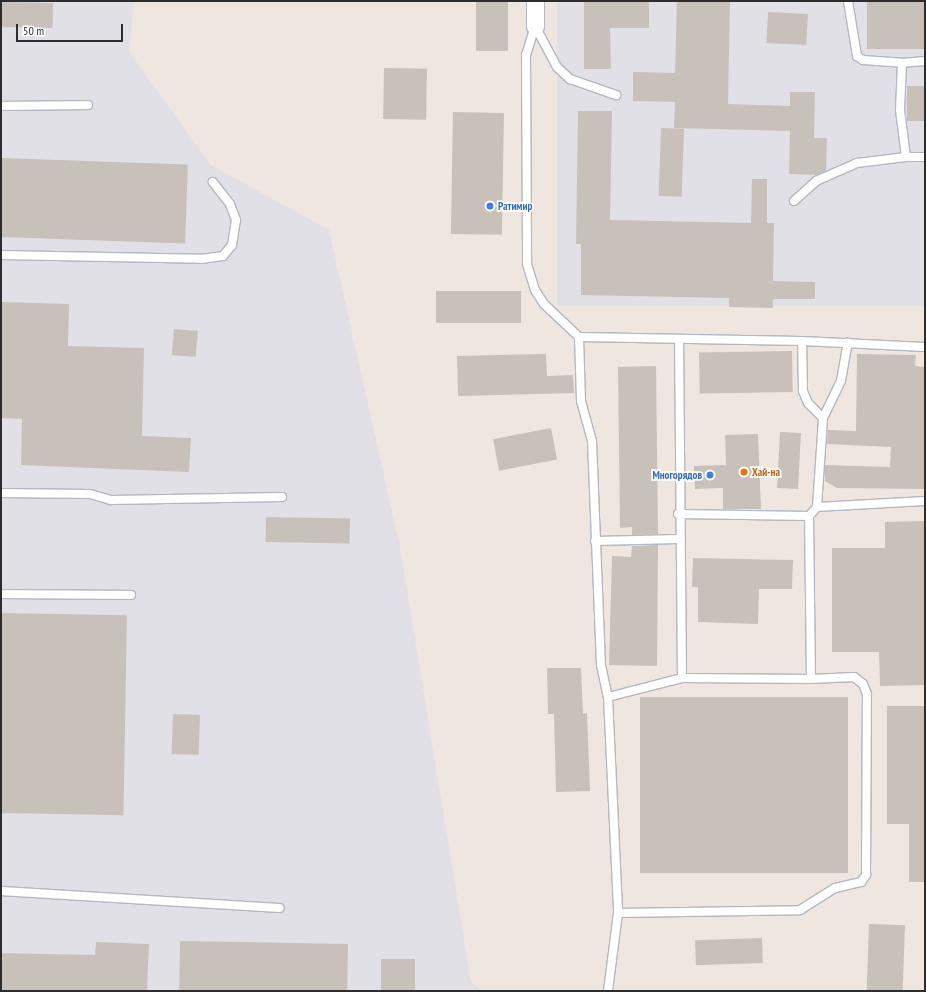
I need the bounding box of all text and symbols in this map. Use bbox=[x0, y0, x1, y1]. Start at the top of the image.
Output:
scale bar bbox=[18, 16, 125, 42]
text: 50 m bbox=[23, 23, 44, 38]
place label: Ратимир bbox=[498, 199, 532, 213]
marker: Ратимир bbox=[485, 201, 495, 211]
place label: Хай-на bbox=[752, 465, 780, 479]
marker: Хай-на bbox=[739, 467, 749, 477]
place label: Многорядов bbox=[652, 468, 702, 482]
marker: Многорядов bbox=[705, 470, 715, 480]

